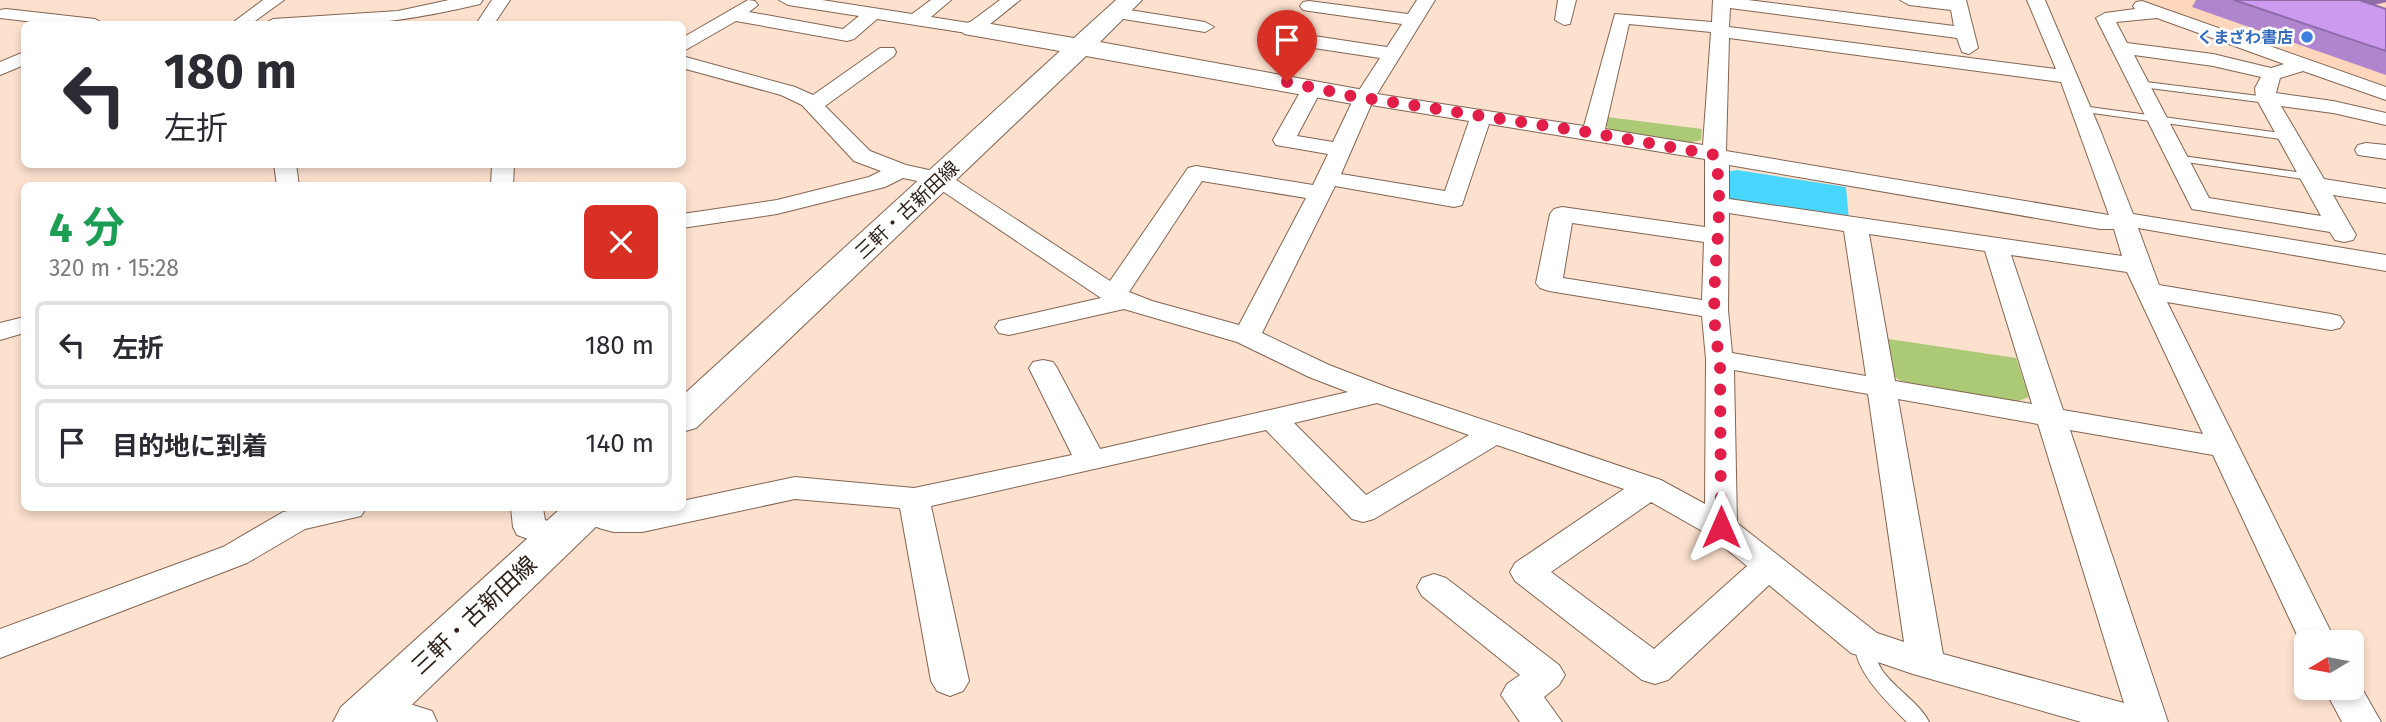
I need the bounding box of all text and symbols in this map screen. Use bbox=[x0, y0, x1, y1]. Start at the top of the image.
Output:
pin bbox=[1257, 10, 1317, 82]
icon: arrive bbox=[1268, 21, 1306, 59]
place label: くまざわ書店 bbox=[2197, 28, 2293, 47]
marker: くまざわ書店 bbox=[2299, 29, 2315, 45]
text: 180 m bbox=[164, 42, 297, 101]
icon: left bbox=[49, 49, 140, 140]
text: 左折 bbox=[164, 109, 228, 147]
street label: 三軒・古新田線 bbox=[851, 156, 963, 264]
text: 4 分 bbox=[49, 203, 125, 253]
button: close bbox=[584, 205, 658, 279]
text: 320 m · 15:28 bbox=[49, 254, 179, 282]
icon: left bbox=[53, 326, 91, 364]
text: 180 m bbox=[585, 330, 654, 361]
text: 左折 bbox=[112, 333, 164, 364]
icon: arrive bbox=[53, 424, 91, 462]
text: 140 m bbox=[585, 428, 654, 459]
text: 目的地に到着 bbox=[112, 431, 268, 462]
position arrow bbox=[1684, 490, 1758, 564]
street label: 三軒・古新田線 bbox=[406, 550, 542, 680]
north arrow bbox=[2294, 630, 2364, 700]
map controls bbox=[2294, 630, 2364, 700]

